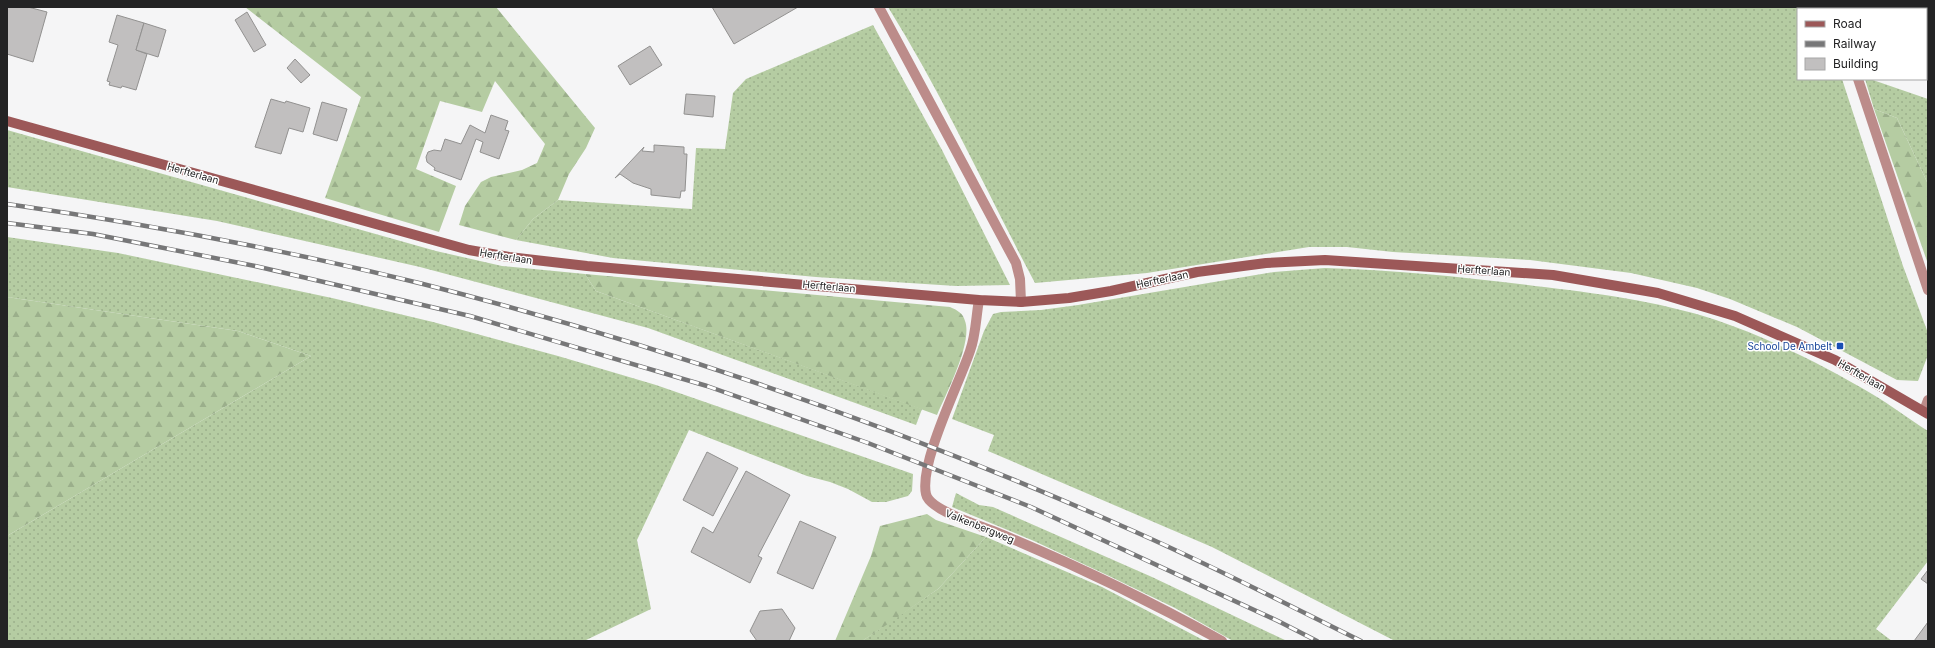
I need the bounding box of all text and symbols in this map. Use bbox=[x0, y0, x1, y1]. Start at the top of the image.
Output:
legend bbox=[1797, 8, 1927, 80]
text: Road bbox=[1833, 16, 1862, 31]
text: Railway bbox=[1833, 36, 1877, 51]
text: Building bbox=[1833, 56, 1878, 71]
street label: Herfterlaan bbox=[166, 160, 220, 186]
street label: Herfterlaan bbox=[479, 246, 533, 266]
street label: Herfterlaan bbox=[1457, 262, 1511, 278]
street label: Herfterlaan bbox=[1135, 268, 1189, 290]
street label: Herfterlaan bbox=[802, 278, 856, 294]
place label: School De Ambelt bbox=[1747, 340, 1833, 352]
marker: School De Ambelt bbox=[1835, 341, 1845, 351]
street label: Herfterlaan bbox=[1836, 357, 1888, 393]
street label: Valkenbergweg bbox=[944, 507, 1016, 545]

